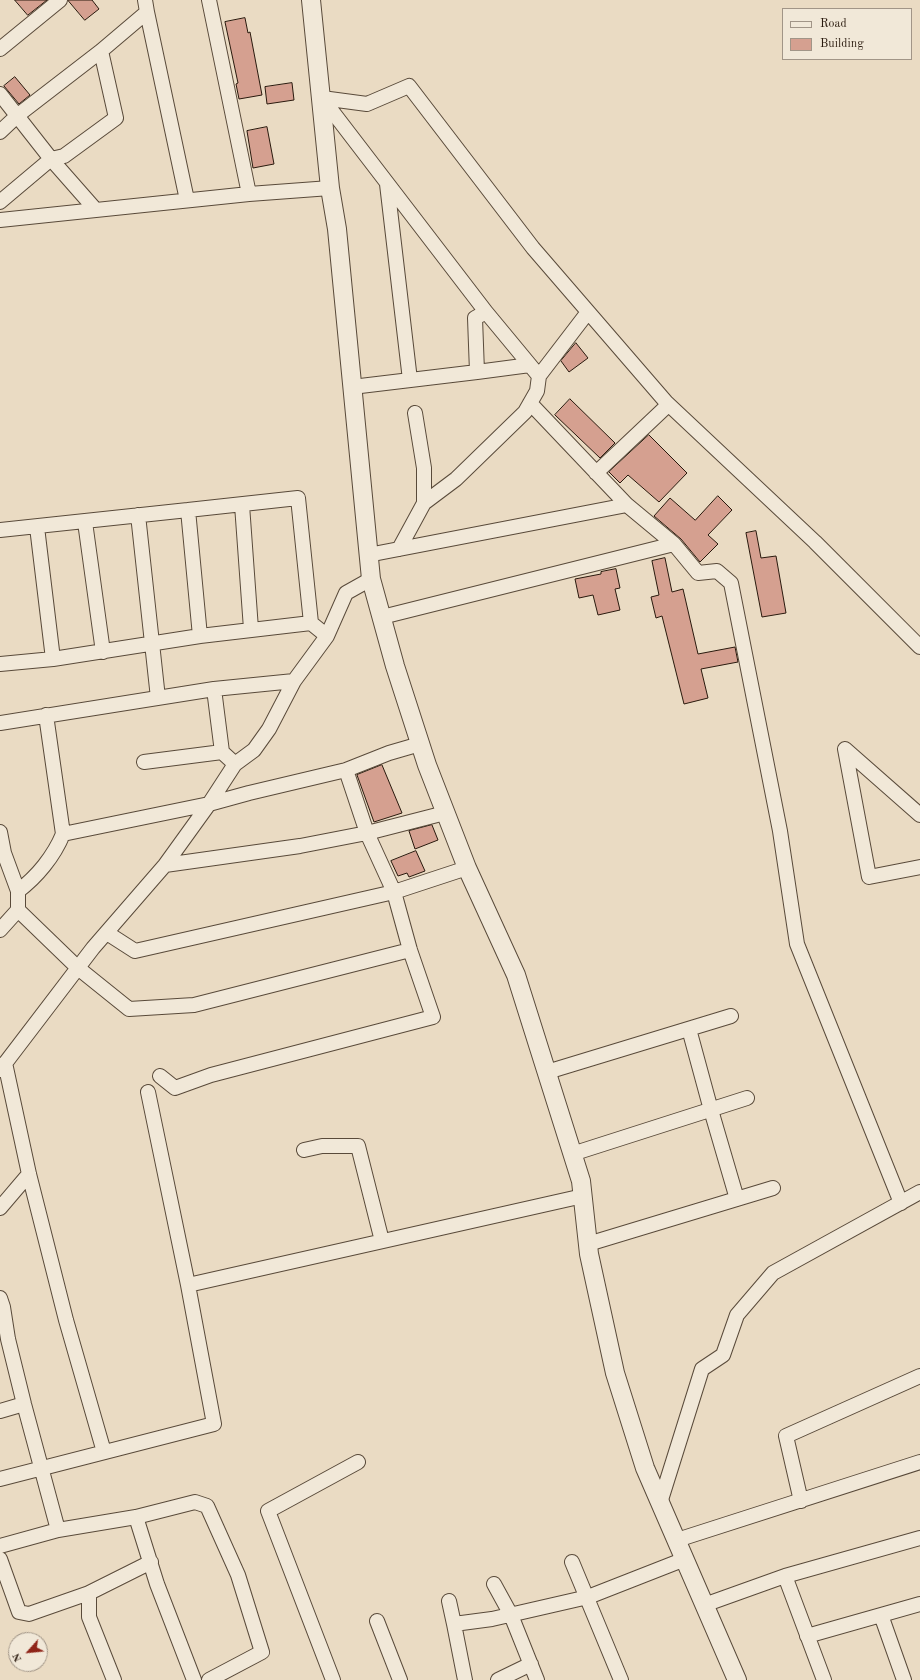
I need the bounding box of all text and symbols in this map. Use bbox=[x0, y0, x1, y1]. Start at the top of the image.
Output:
legend bbox=[782, 8, 912, 60]
text: Road bbox=[820, 18, 847, 30]
text: Building bbox=[820, 38, 864, 50]
north arrow bbox=[8, 1632, 48, 1672]
text: N bbox=[11, 1651, 25, 1663]

